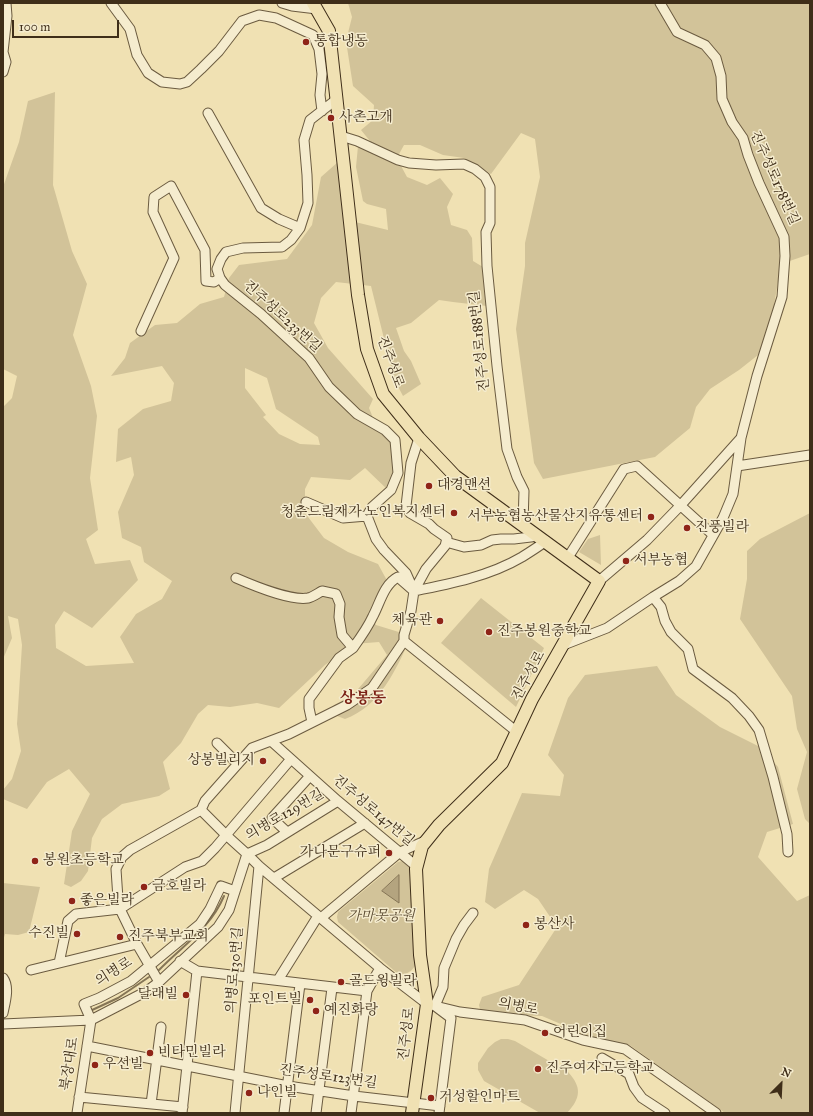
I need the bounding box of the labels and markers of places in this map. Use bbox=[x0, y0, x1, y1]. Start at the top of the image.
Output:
place label: 통합냉동 bbox=[314, 34, 368, 50]
marker: 통합냉동 bbox=[301, 37, 311, 47]
place label: 사촌고개 bbox=[339, 110, 393, 126]
marker: 사촌고개 bbox=[326, 113, 336, 123]
place label: 대경맨션 bbox=[437, 478, 491, 494]
marker: 대경맨션 bbox=[424, 481, 434, 491]
place label: 청춘드림재가 노인복지센터 bbox=[281, 505, 446, 521]
marker: 청춘드림재가 노인복지센터 bbox=[449, 508, 459, 518]
place label: 서부농협농산물산지유통센터 bbox=[467, 509, 643, 525]
marker: 서부농협농산물산지유통센터 bbox=[646, 512, 656, 522]
place label: 진풍빌라 bbox=[695, 520, 749, 536]
marker: 진풍빌라 bbox=[682, 523, 692, 533]
place label: 서부농협 bbox=[634, 553, 688, 569]
marker: 서부농협 bbox=[621, 556, 631, 566]
place label: 체육관 bbox=[391, 613, 432, 629]
marker: 체육관 bbox=[435, 616, 445, 626]
place label: 진주봉원중학교 bbox=[497, 624, 592, 640]
marker: 진주봉원중학교 bbox=[484, 627, 494, 637]
place label: 상봉빌리지 bbox=[187, 753, 255, 769]
marker: 상봉빌리지 bbox=[258, 756, 268, 766]
place label: 가나문구슈퍼 bbox=[300, 845, 381, 861]
marker: 가나문구슈퍼 bbox=[384, 848, 394, 858]
place label: 봉원초등학교 bbox=[43, 853, 124, 869]
marker: 봉원초등학교 bbox=[30, 856, 40, 866]
place label: 금호빌라 bbox=[152, 879, 206, 895]
marker: 금호빌라 bbox=[139, 882, 149, 892]
place label: 좋은빌라 bbox=[80, 893, 134, 909]
marker: 좋은빌라 bbox=[67, 896, 77, 906]
place label: 봉산사 bbox=[534, 917, 575, 933]
marker: 봉산사 bbox=[521, 920, 531, 930]
place label: 수진빌 bbox=[28, 926, 69, 942]
marker: 수진빌 bbox=[72, 929, 82, 939]
place label: 진주북부교회 bbox=[128, 929, 209, 945]
marker: 진주북부교회 bbox=[115, 932, 125, 942]
place label: 골드윙빌라 bbox=[349, 974, 417, 990]
marker: 골드윙빌라 bbox=[336, 977, 346, 987]
place label: 달래빌 bbox=[137, 987, 178, 1003]
marker: 달래빌 bbox=[181, 990, 191, 1000]
place label: 포인트빌 bbox=[248, 992, 302, 1008]
marker: 포인트빌 bbox=[305, 995, 315, 1005]
place label: 예진화랑 bbox=[324, 1003, 378, 1019]
marker: 예진화랑 bbox=[311, 1006, 321, 1016]
place label: 어린이집 bbox=[553, 1025, 607, 1041]
marker: 어린이집 bbox=[540, 1028, 550, 1038]
place label: 비타민빌라 bbox=[158, 1045, 226, 1061]
marker: 비타민빌라 bbox=[145, 1048, 155, 1058]
place label: 우선빌 bbox=[103, 1057, 144, 1073]
marker: 우선빌 bbox=[90, 1060, 100, 1070]
place label: 진주여자고등학교 bbox=[546, 1061, 654, 1077]
marker: 진주여자고등학교 bbox=[533, 1064, 543, 1074]
place label: 나인빌 bbox=[257, 1085, 298, 1101]
marker: 나인빌 bbox=[244, 1088, 254, 1098]
place label: 거성할인마트 bbox=[439, 1090, 520, 1106]
marker: 거성할인마트 bbox=[426, 1093, 436, 1103]

